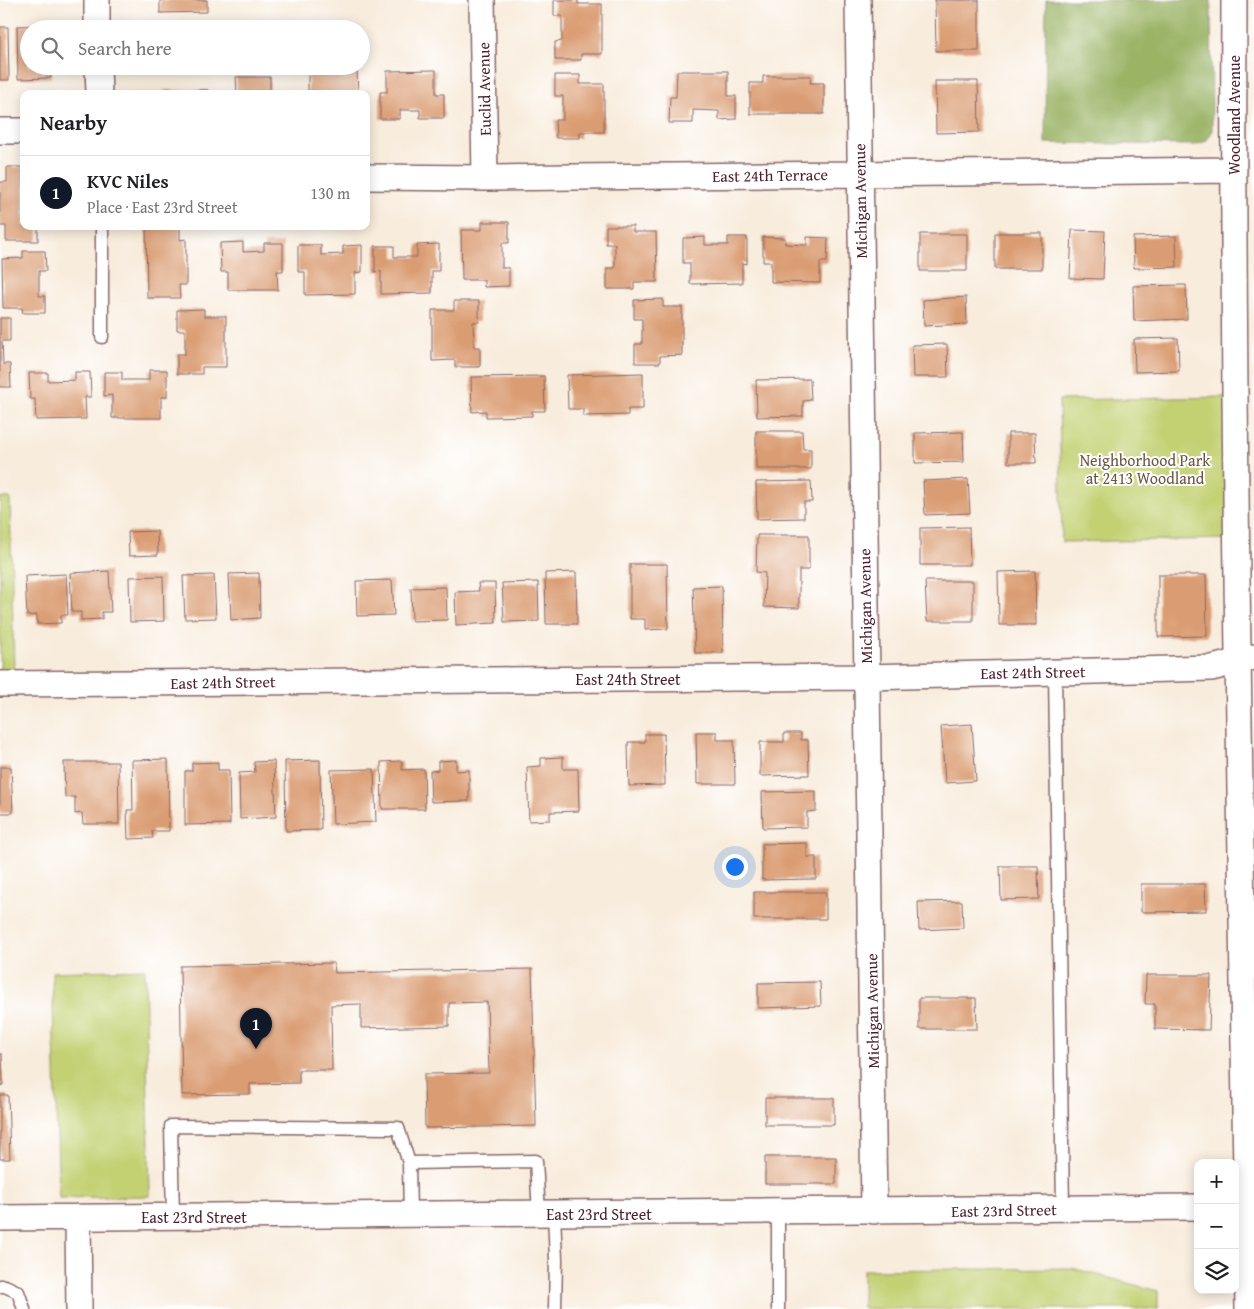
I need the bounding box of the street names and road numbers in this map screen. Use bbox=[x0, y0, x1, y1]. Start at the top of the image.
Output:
street label: Euclid Avenue bbox=[471, 42, 497, 136]
street label: Woodland Avenue bbox=[1222, 55, 1246, 175]
street label: Michigan Avenue bbox=[847, 143, 873, 259]
street label: East 24th Terrace bbox=[712, 162, 828, 188]
street label: Michigan Avenue bbox=[852, 548, 878, 664]
street label: East 24th Street bbox=[980, 659, 1086, 685]
street label: East 24th Street bbox=[575, 667, 681, 691]
street label: East 24th Street bbox=[170, 669, 276, 695]
street label: Michigan Avenue bbox=[859, 953, 885, 1069]
street label: East 23rd Street bbox=[951, 1197, 1057, 1223]
street label: East 23rd Street bbox=[546, 1202, 652, 1226]
street label: East 23rd Street bbox=[141, 1205, 247, 1229]

